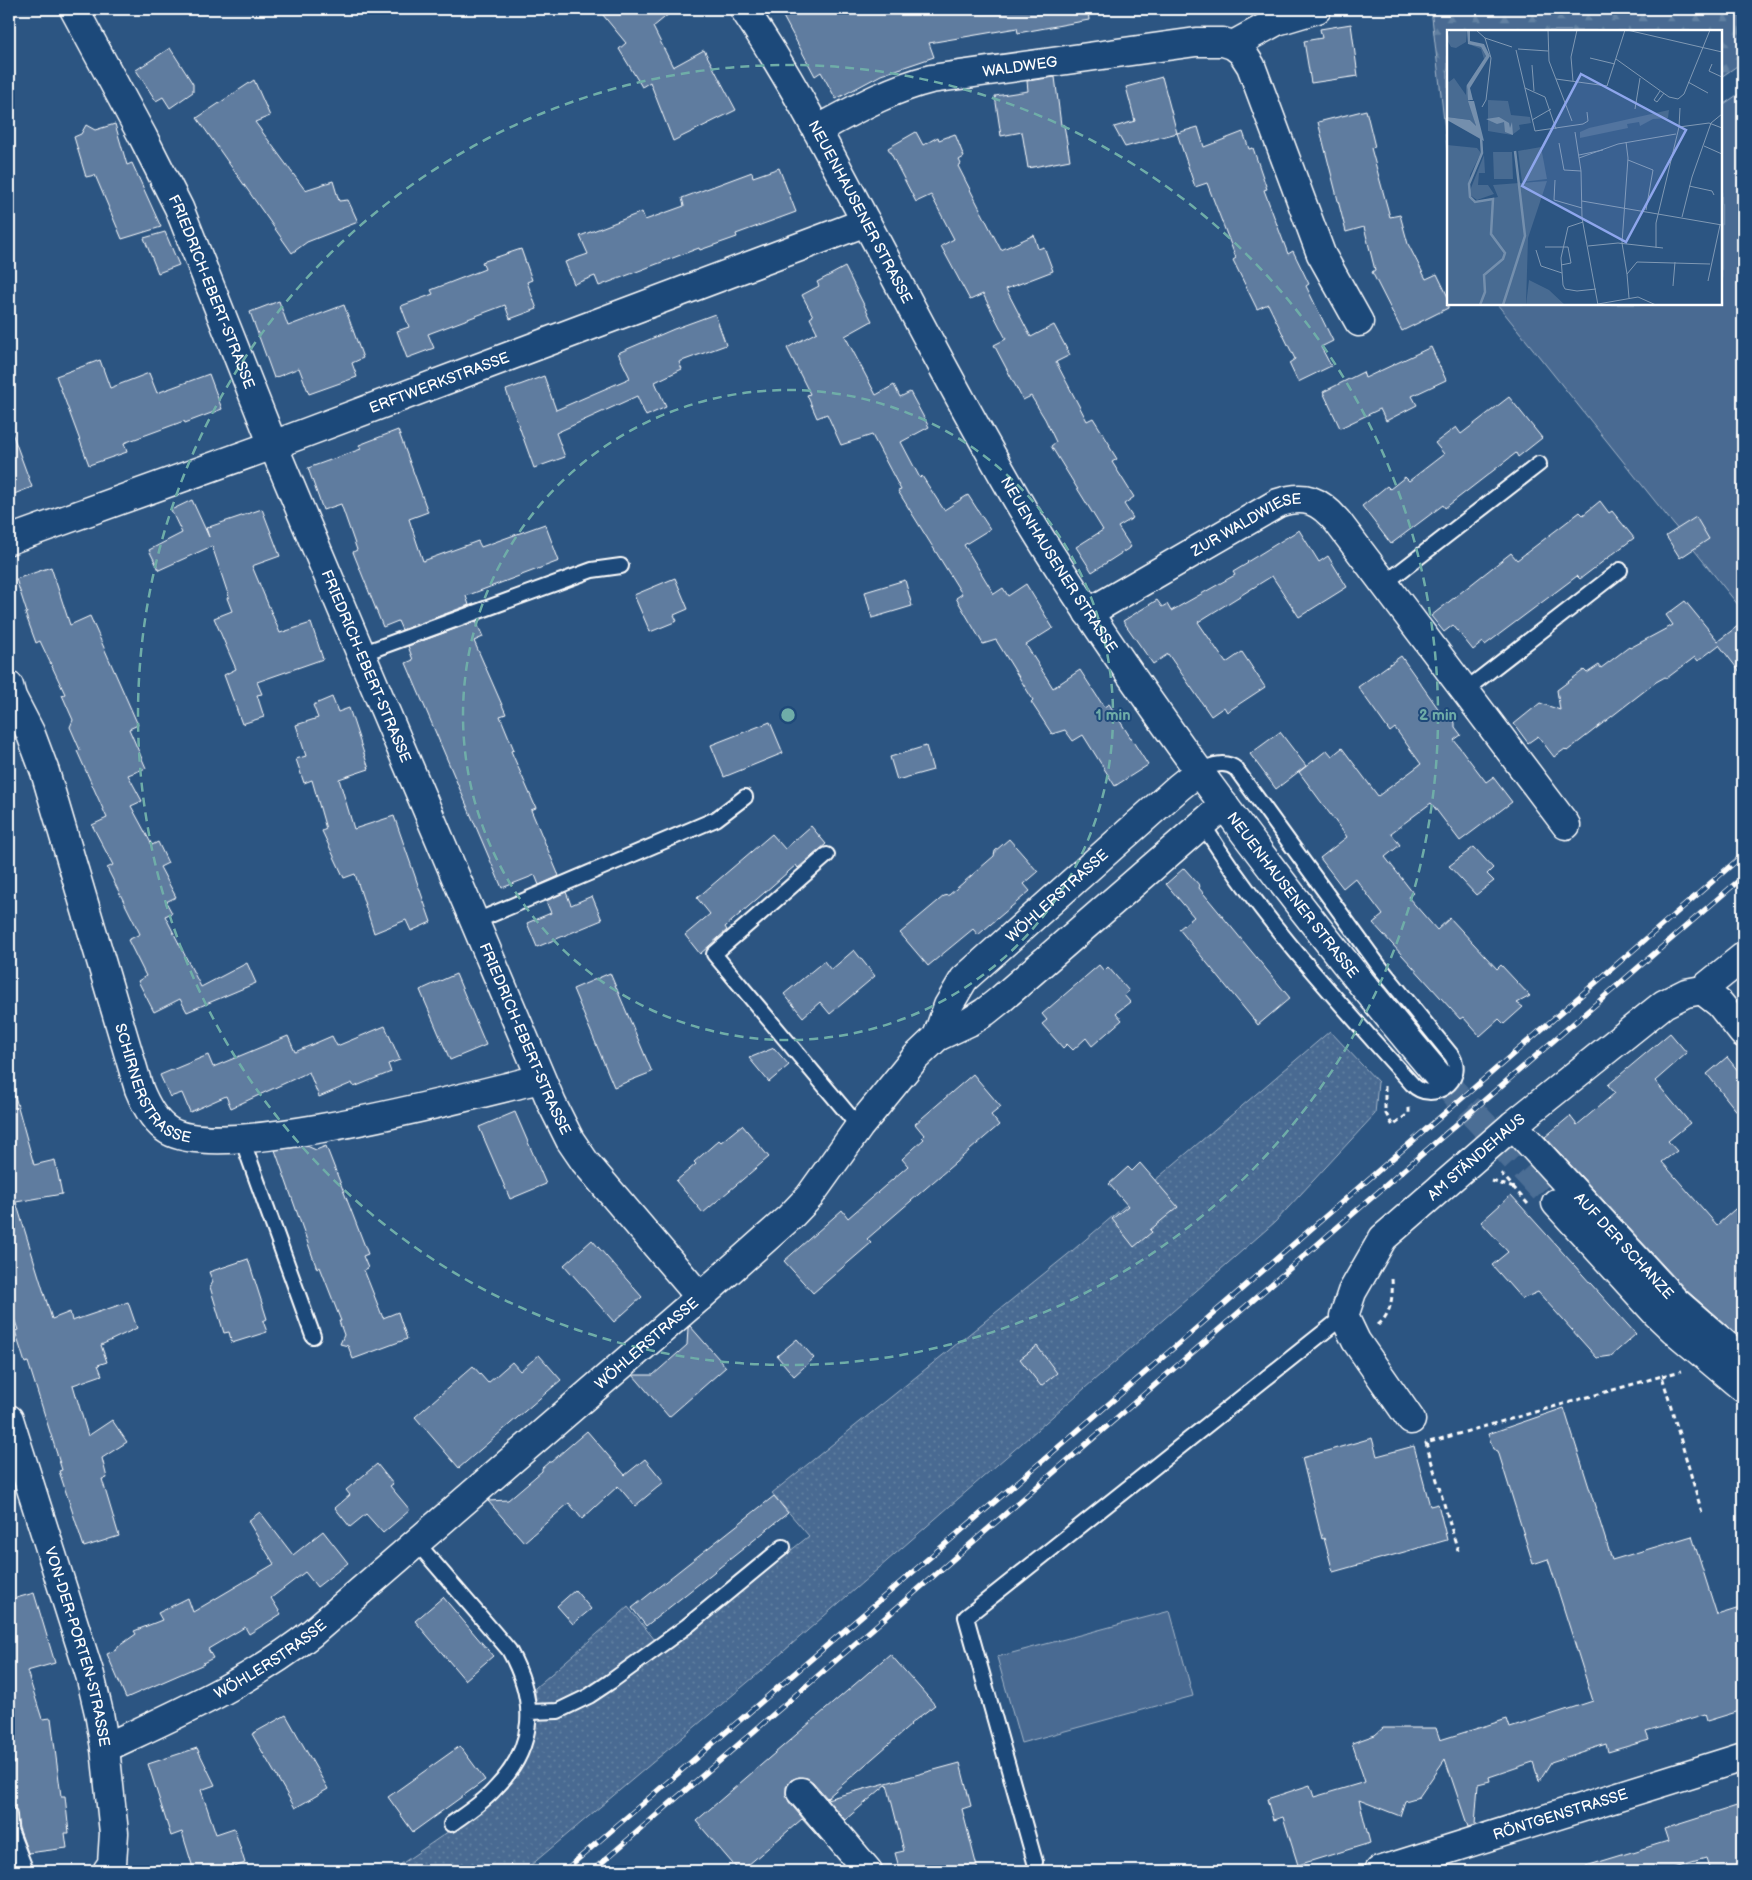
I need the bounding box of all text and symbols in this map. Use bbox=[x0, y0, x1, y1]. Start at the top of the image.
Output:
inset map bbox=[1447, 30, 1722, 305]
street label: WALDWEG bbox=[981, 52, 1059, 81]
street label: NEUENHAUSENER STRASSE bbox=[804, 117, 917, 307]
street label: FRIEDRICH-EBERT-STRASSE bbox=[164, 191, 259, 392]
street label: ERFTWERKSTRASSE bbox=[366, 348, 512, 418]
street label: NEUENHAUSENER STRASSE bbox=[996, 473, 1122, 656]
street label: ZUR WALDWIESE bbox=[1187, 489, 1302, 561]
street label: FRIEDRICH-EBERT-STRASSE bbox=[317, 567, 415, 765]
centre of rings bbox=[779, 706, 797, 724]
text: 1 min bbox=[1095, 706, 1131, 725]
text: 2 min bbox=[1419, 706, 1457, 725]
street label: NEUENHAUSENER STRASSE bbox=[1223, 808, 1363, 982]
street label: WÖHLERSTRASSE bbox=[1002, 845, 1112, 947]
street label: FRIEDRICH-EBERT-STRASSE bbox=[475, 940, 575, 1138]
street label: SCHIRNERSTRASSE bbox=[111, 1021, 193, 1147]
street label: AM STÄNDEHAUS bbox=[1423, 1110, 1529, 1205]
street label: AUF DER SCHANZE bbox=[1570, 1188, 1678, 1303]
street label: WÖHLERSTRASSE bbox=[591, 1293, 702, 1393]
street label: VON-DER-PORTEN-STRASSE bbox=[41, 1544, 114, 1748]
street label: WÖHLERSTRASSE bbox=[211, 1615, 330, 1703]
street label: RÖNTGENSTRASSE bbox=[1491, 1784, 1630, 1844]

